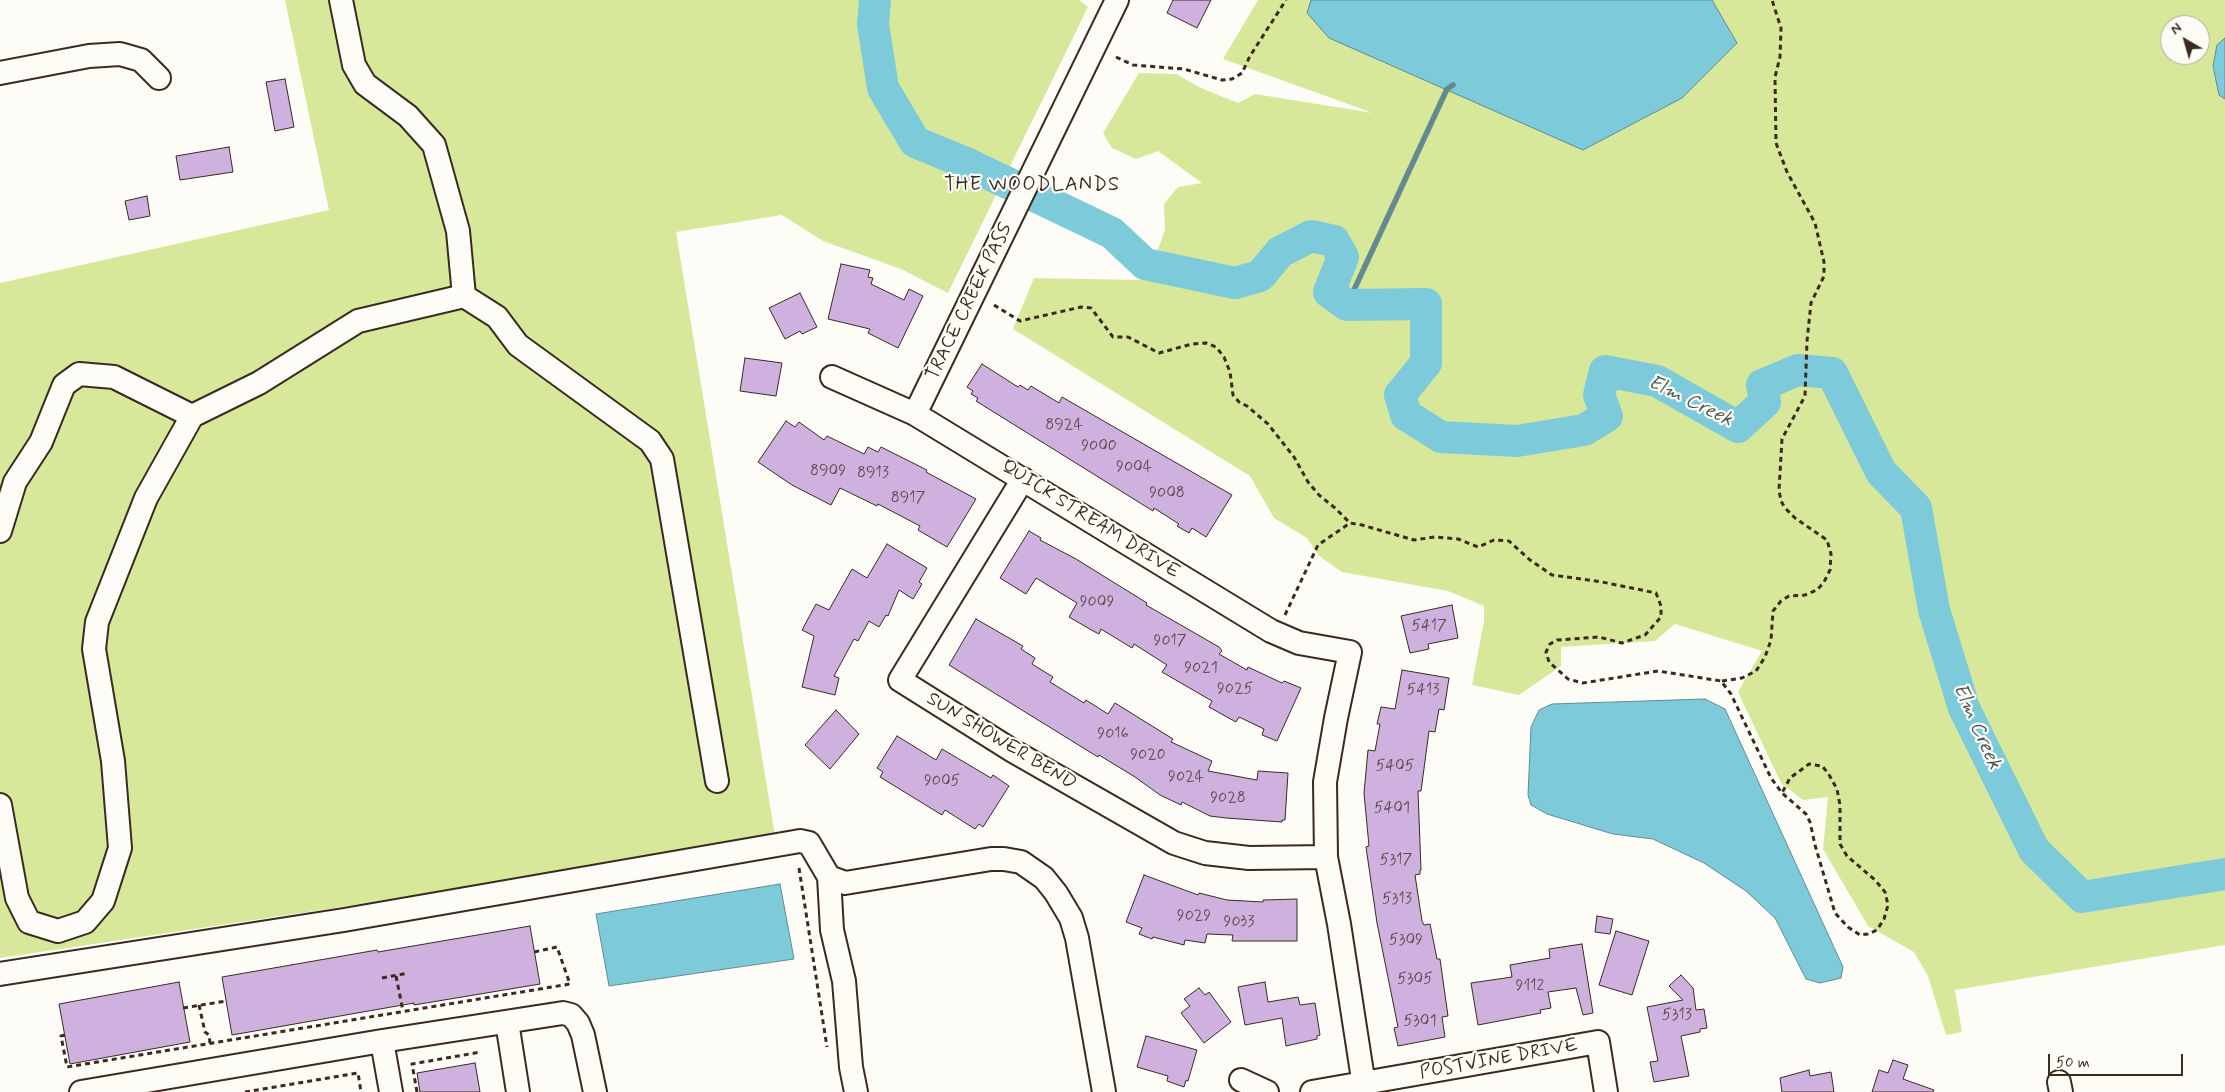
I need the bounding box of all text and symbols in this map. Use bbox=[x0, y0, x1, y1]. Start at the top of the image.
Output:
north arrow bbox=[2160, 15, 2210, 65]
text: N bbox=[2167, 19, 2186, 39]
district label: THE WOODLANDS bbox=[945, 174, 1119, 198]
street label: TRACE CREEK PASS bbox=[922, 220, 1018, 384]
water label: Elm Creek bbox=[1644, 371, 1736, 433]
house number: 8924 bbox=[1045, 416, 1083, 436]
house number: 9000 bbox=[1081, 437, 1117, 457]
street label: QUICK STREAM DRIVE bbox=[996, 456, 1184, 584]
house number: 9004 bbox=[1116, 458, 1152, 478]
house number: 8909 bbox=[810, 462, 846, 482]
house number: 8913 bbox=[857, 464, 889, 484]
house number: 9008 bbox=[1149, 484, 1185, 504]
house number: 8917 bbox=[891, 489, 925, 509]
house number: 9009 bbox=[1080, 593, 1114, 613]
house number: 5417 bbox=[1411, 617, 1447, 637]
house number: 9017 bbox=[1154, 632, 1186, 652]
house number: 9021 bbox=[1184, 659, 1218, 679]
house number: 9025 bbox=[1217, 680, 1253, 700]
water label: Elm Creek bbox=[1947, 680, 2005, 774]
house number: 5413 bbox=[1407, 681, 1439, 701]
street label: SUN SHOWER BEND bbox=[922, 688, 1080, 796]
house number: 9016 bbox=[1097, 725, 1129, 745]
house number: 9020 bbox=[1130, 746, 1166, 766]
house number: 5405 bbox=[1376, 757, 1414, 777]
house number: 9024 bbox=[1168, 768, 1204, 788]
house number: 9005 bbox=[924, 772, 960, 792]
house number: 9028 bbox=[1210, 789, 1246, 809]
house number: 5401 bbox=[1374, 799, 1410, 819]
house number: 5317 bbox=[1380, 851, 1412, 871]
house number: 5313 bbox=[1382, 890, 1412, 910]
house number: 9029 bbox=[1177, 907, 1211, 927]
house number: 9033 bbox=[1224, 913, 1254, 933]
house number: 5309 bbox=[1389, 931, 1423, 951]
house number: 5305 bbox=[1397, 970, 1433, 990]
house number: 9112 bbox=[1516, 977, 1544, 997]
house number: 5313 bbox=[1662, 1006, 1692, 1026]
house number: 5301 bbox=[1403, 1012, 1437, 1032]
street label: POSTVINE DRIVE bbox=[1418, 1035, 1580, 1085]
scale bar bbox=[2050, 1044, 2185, 1076]
text: 50 m bbox=[2056, 1053, 2090, 1073]

